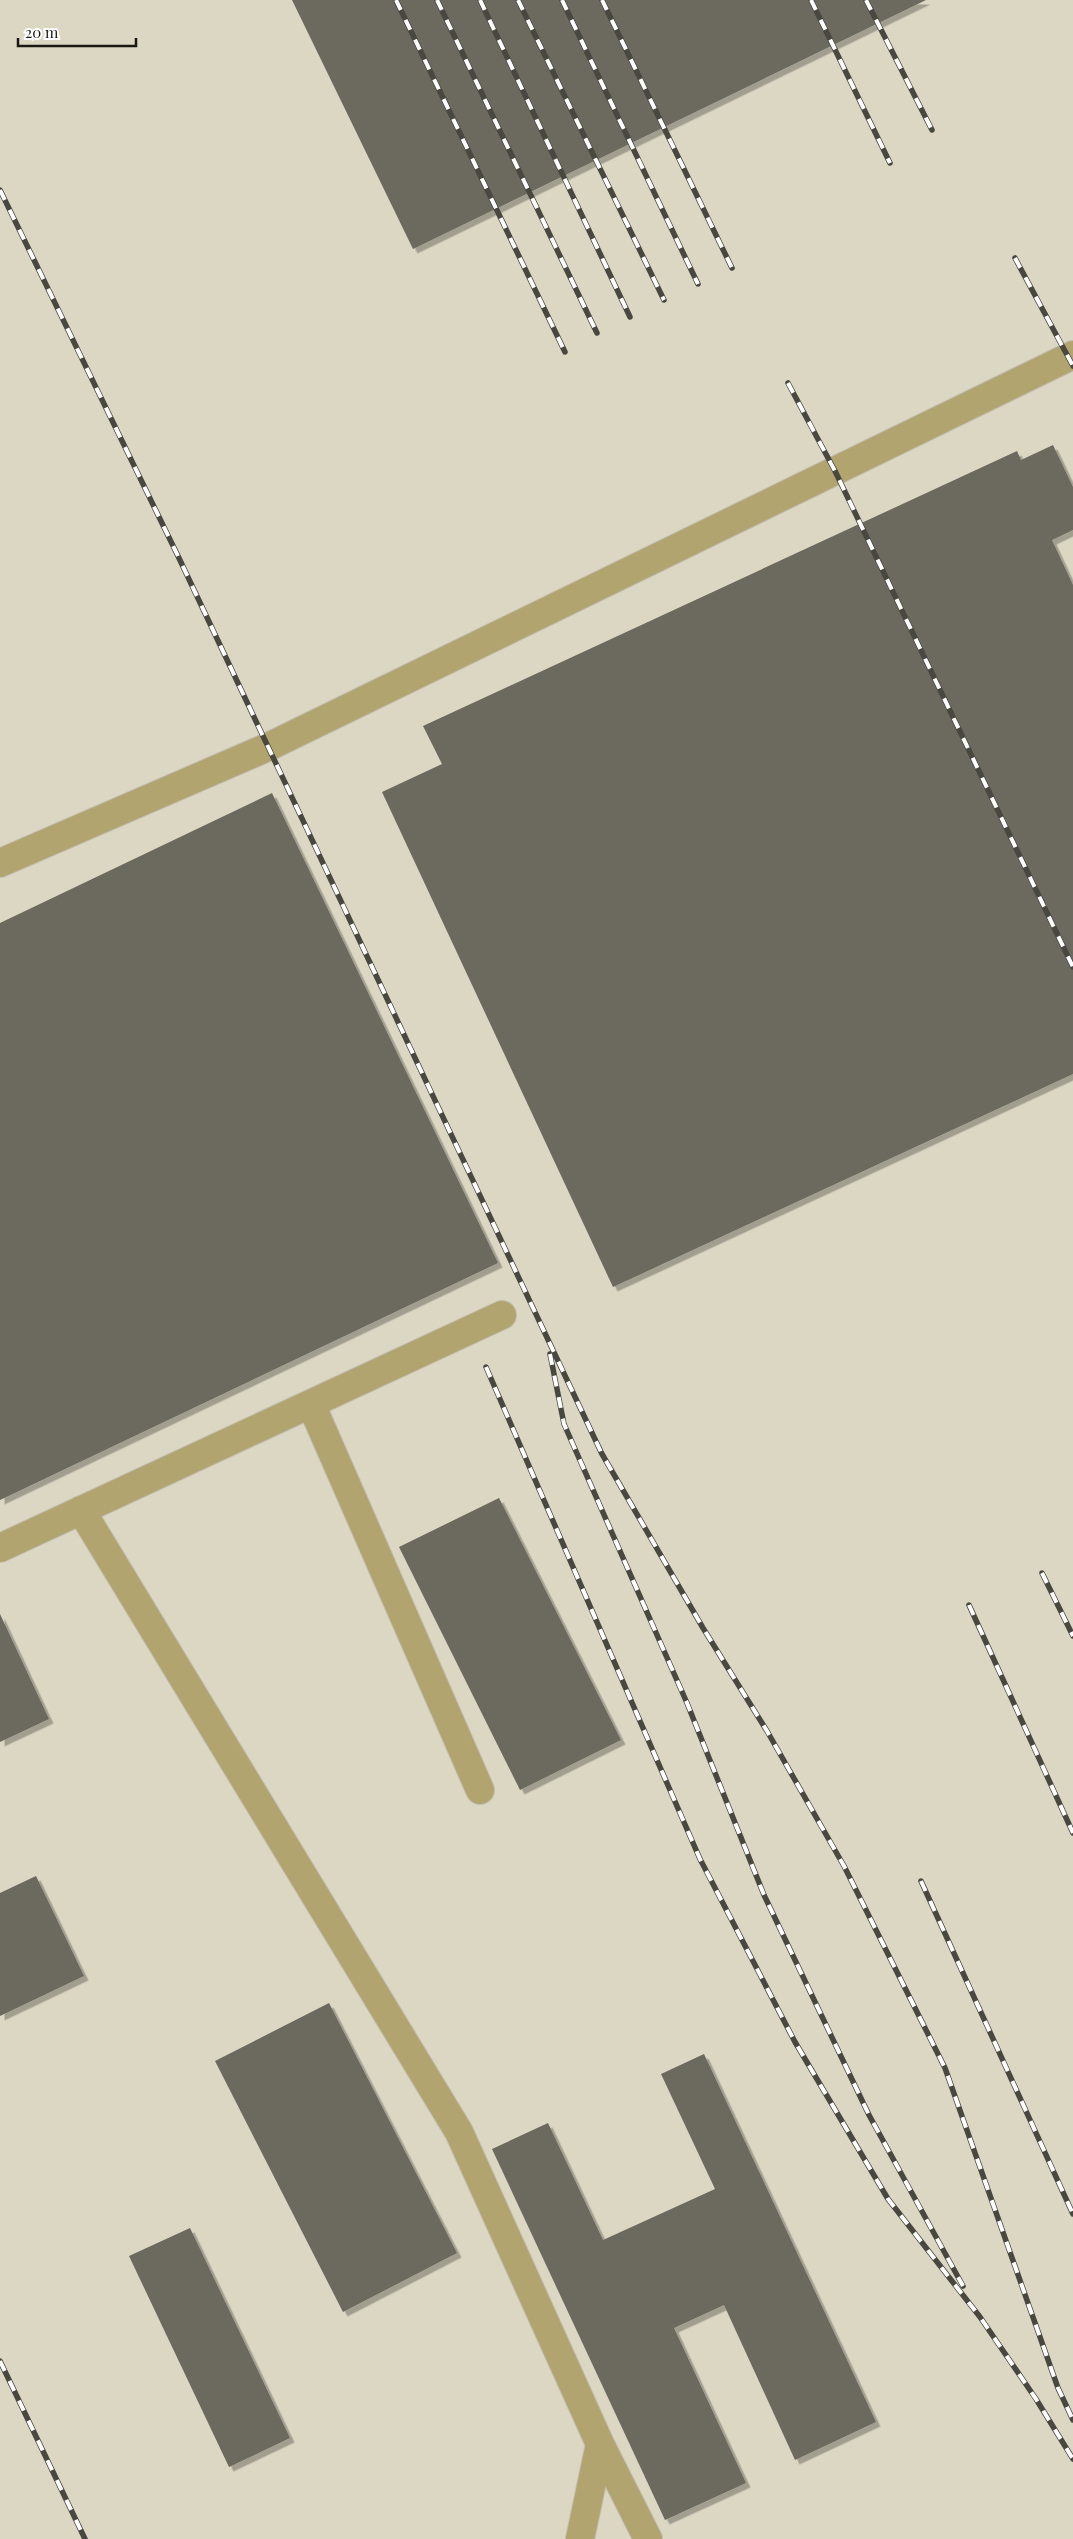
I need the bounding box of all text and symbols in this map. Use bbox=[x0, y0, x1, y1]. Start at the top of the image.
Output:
scale bar bbox=[18, 15, 135, 47]
text: 20 m bbox=[25, 22, 59, 42]

